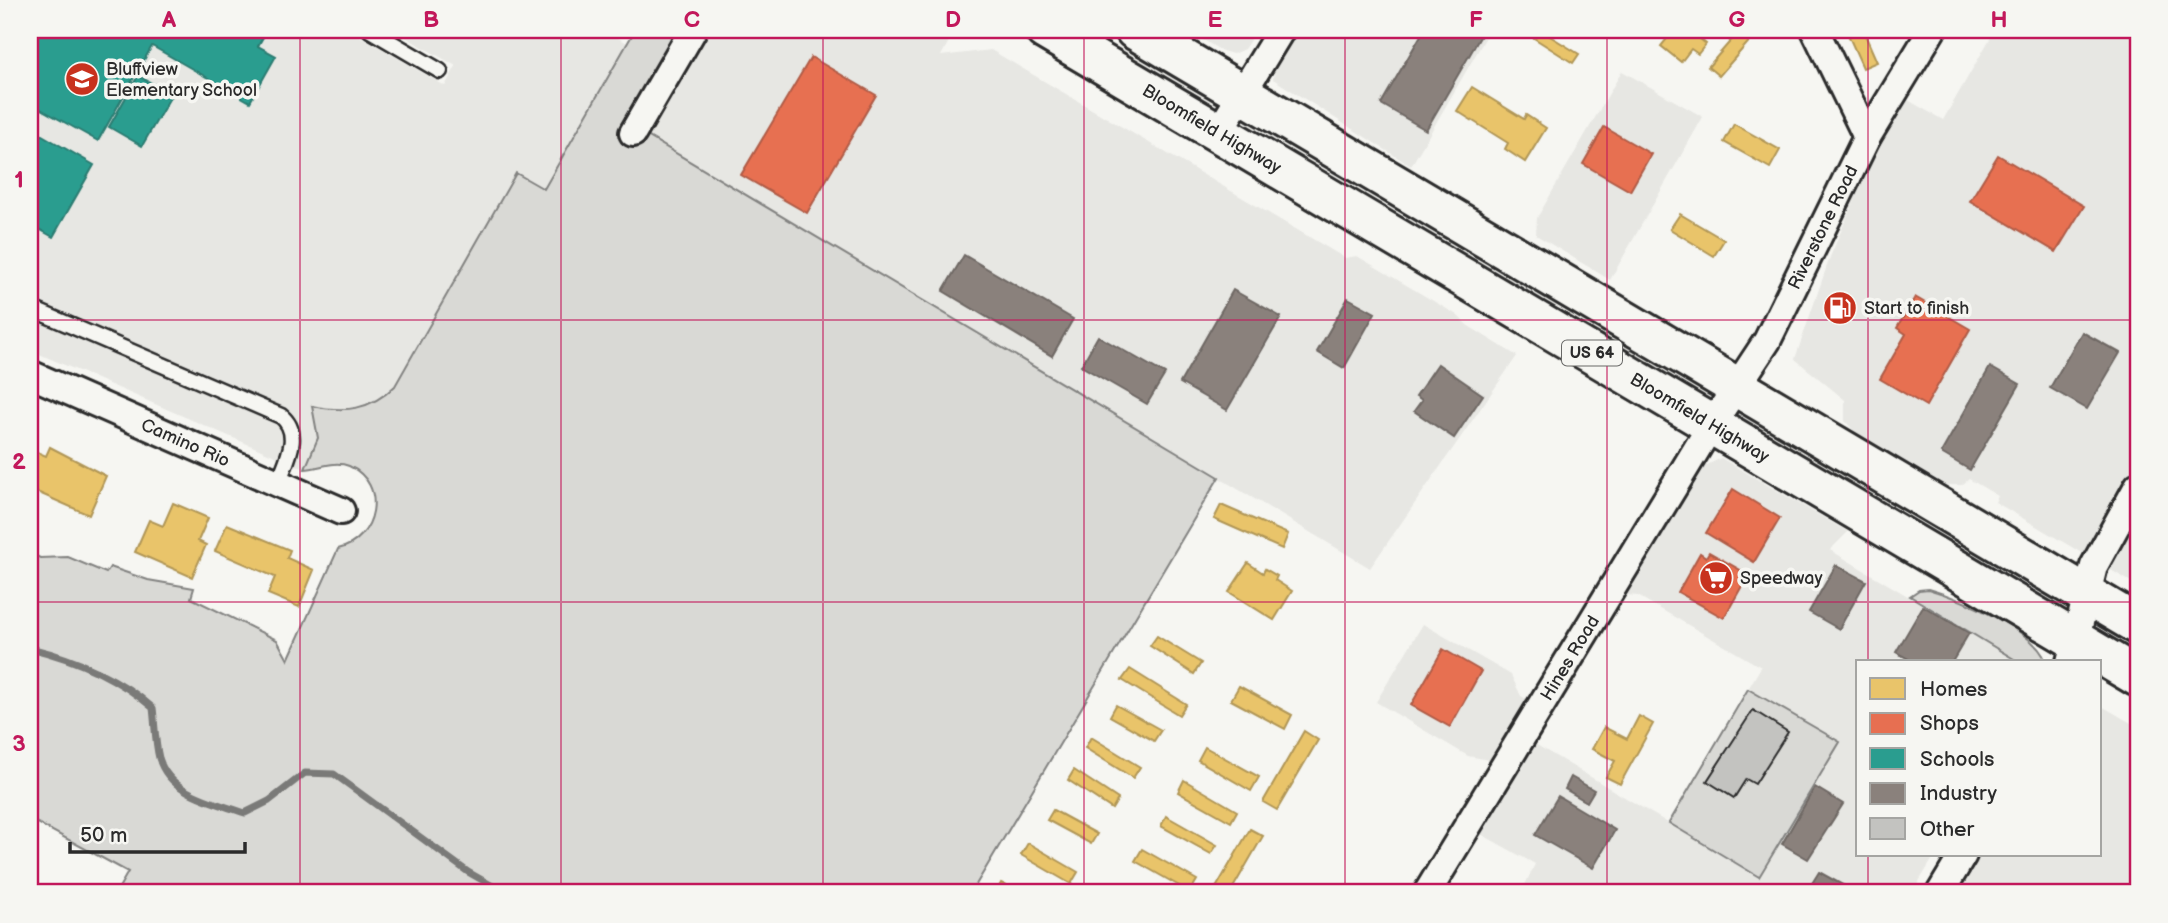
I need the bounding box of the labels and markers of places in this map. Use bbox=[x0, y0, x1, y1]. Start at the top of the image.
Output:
place label: Bluffview Elementary School bbox=[106, 59, 257, 101]
school or university icon: Bluffview Elementary School bbox=[63, 60, 101, 98]
fuel station icon: Start to finish bbox=[1821, 289, 1859, 327]
place label: Start to finish bbox=[1864, 298, 1969, 319]
supermarket icon: Speedway bbox=[1697, 559, 1735, 597]
place label: Speedway bbox=[1740, 568, 1823, 589]

